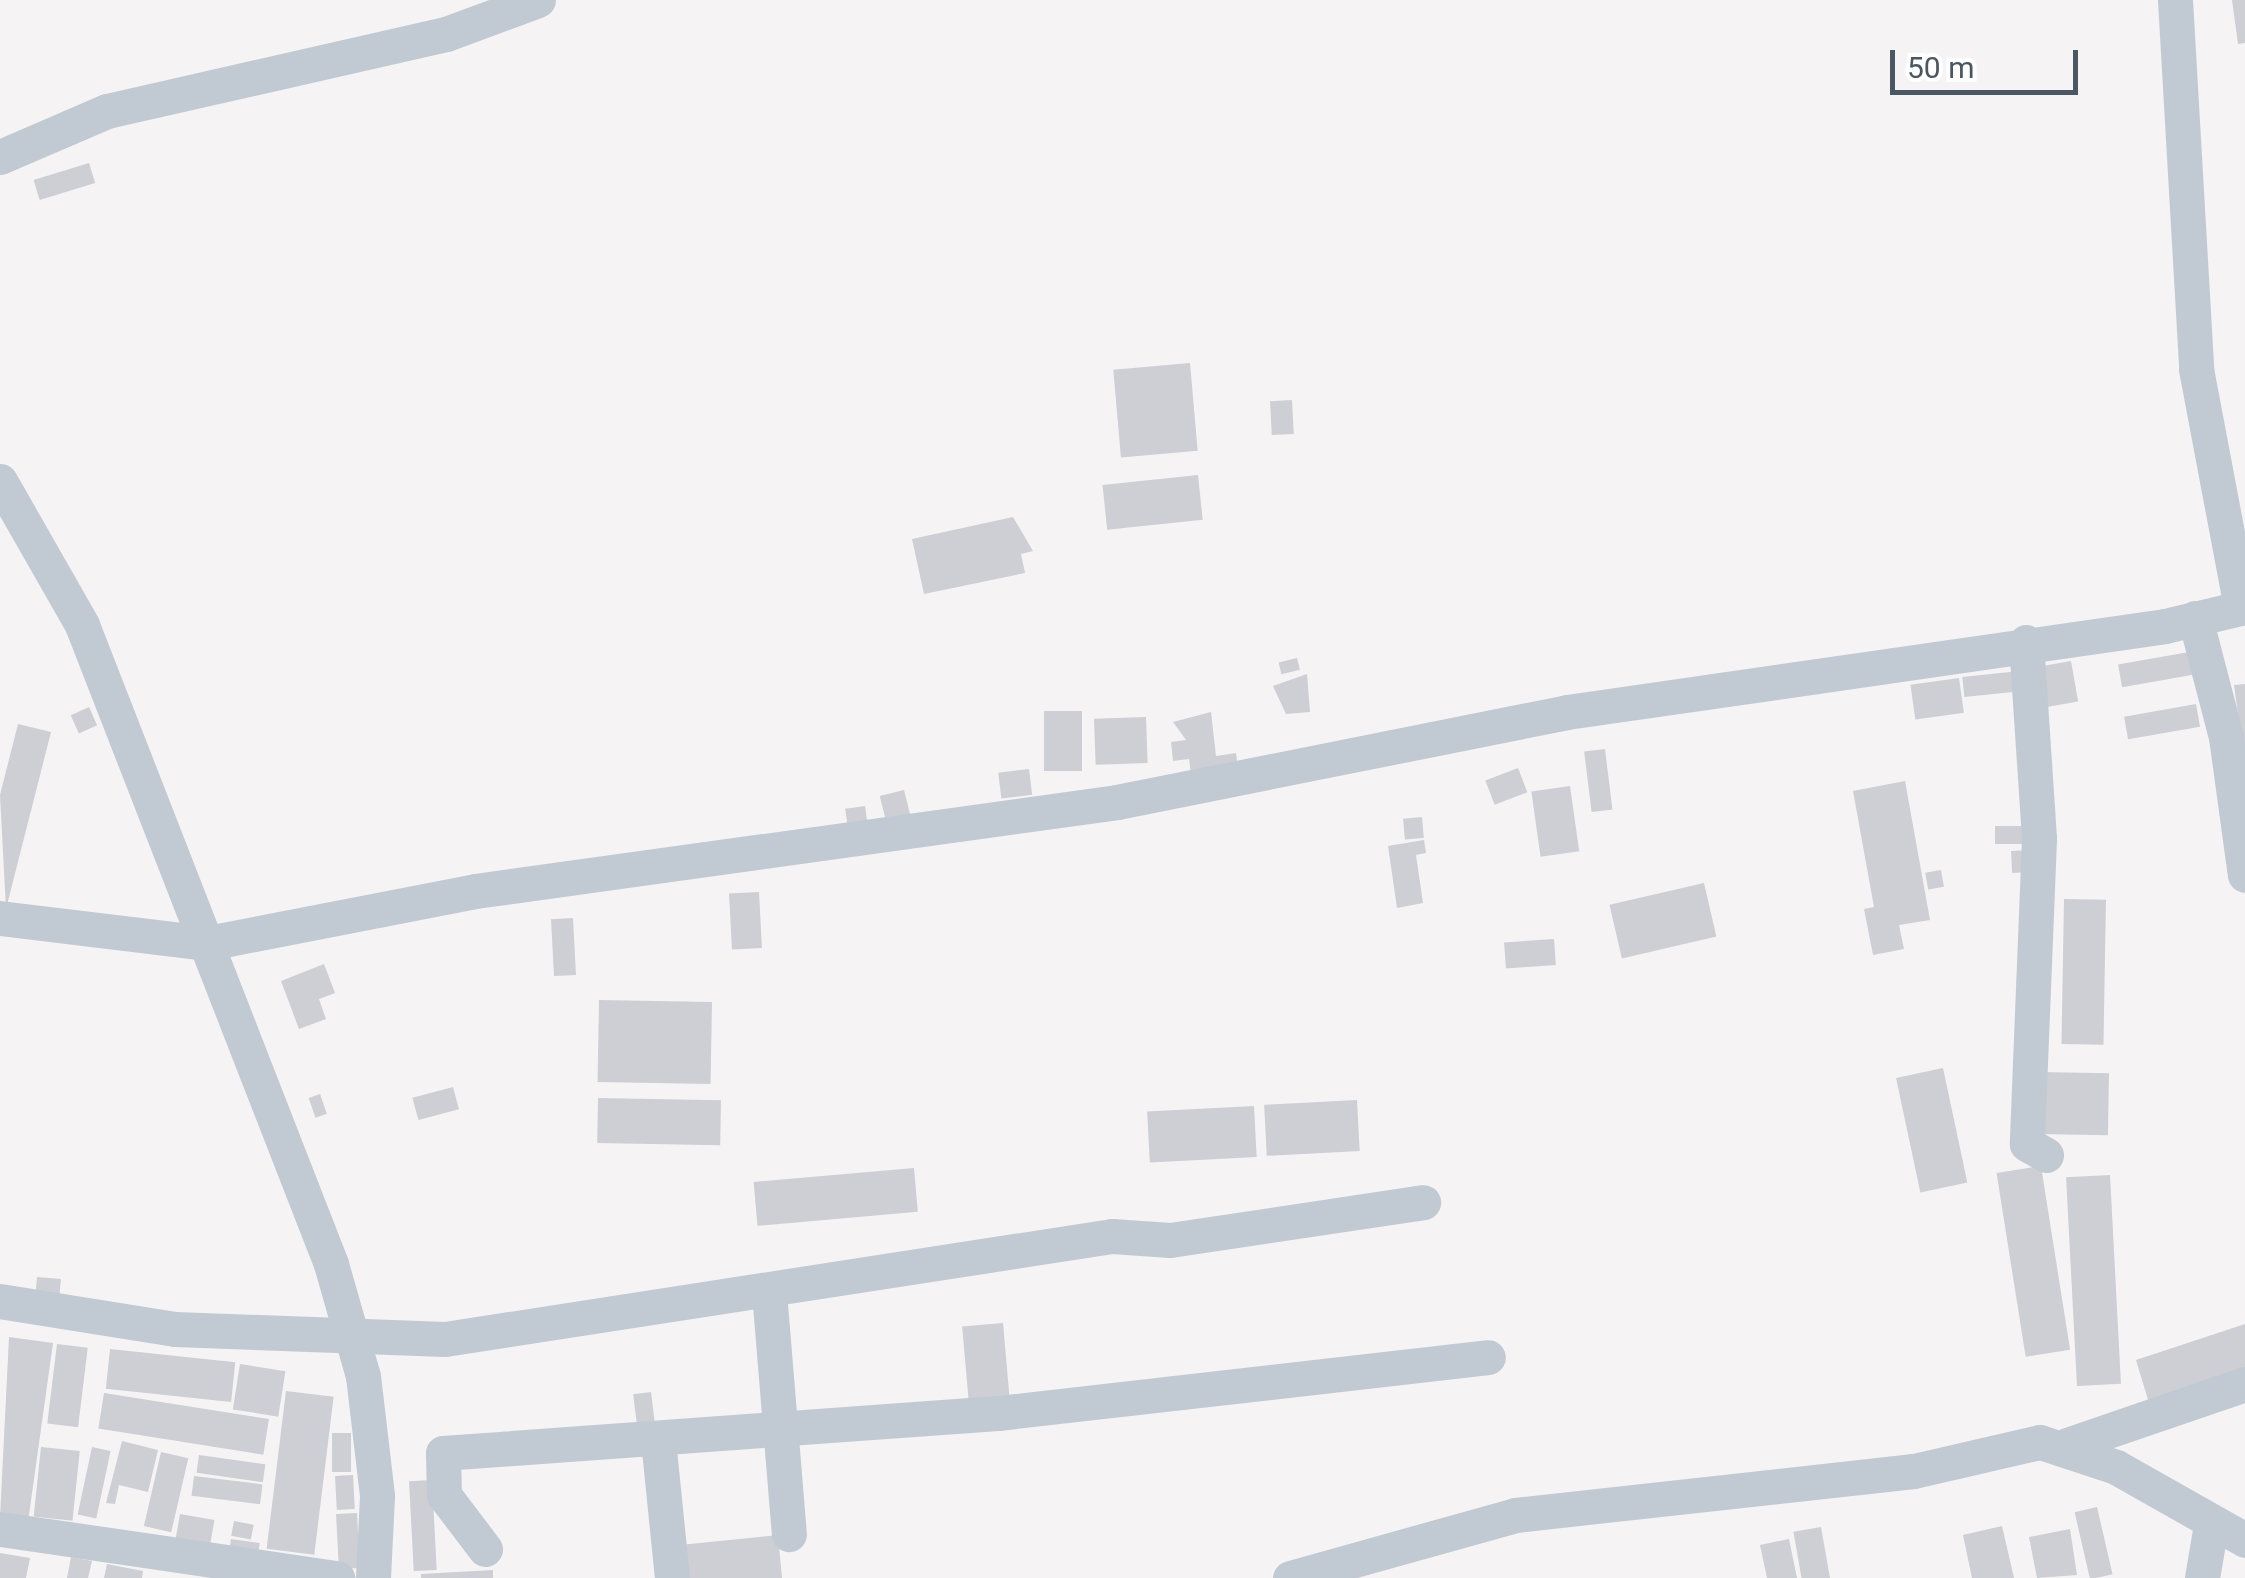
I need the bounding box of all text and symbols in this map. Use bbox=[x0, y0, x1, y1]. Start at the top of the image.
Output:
scale bar bbox=[1895, 30, 2082, 92]
text: 50 m bbox=[1907, 50, 1974, 85]

